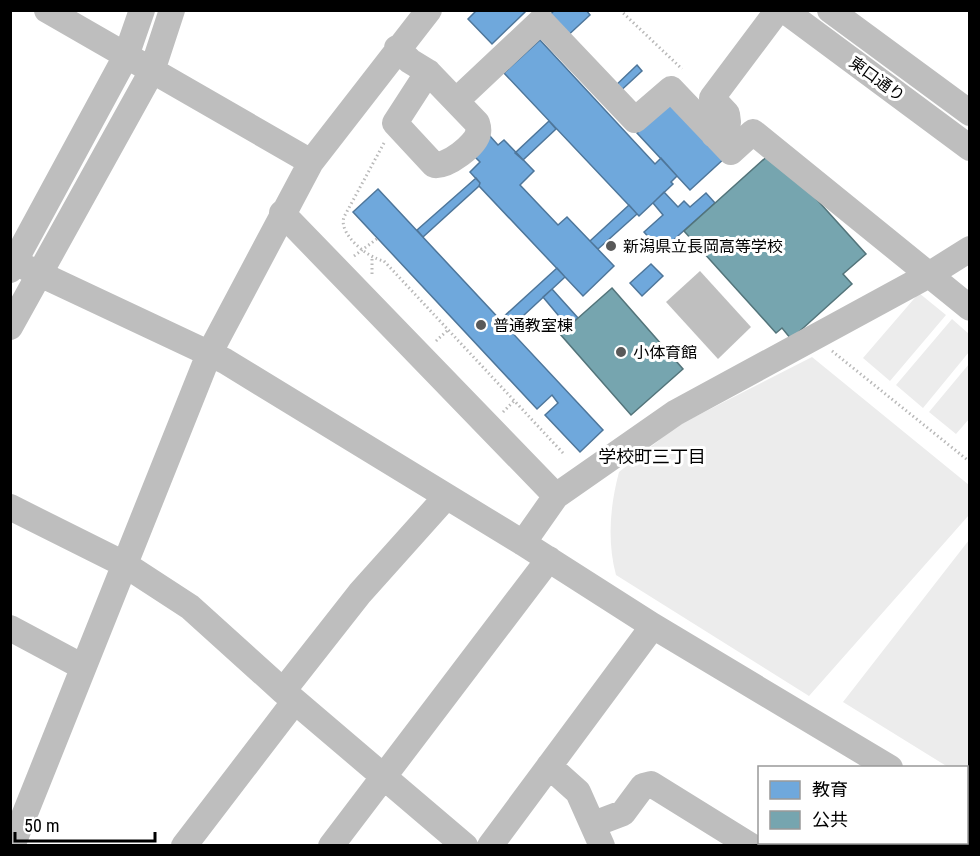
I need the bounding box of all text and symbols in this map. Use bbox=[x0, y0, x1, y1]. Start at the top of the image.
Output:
street label: 東口通り bbox=[846, 53, 908, 105]
place label: 新潟県立長岡高等学校 bbox=[623, 237, 783, 256]
marker: 新潟県立長岡高等学校 bbox=[604, 239, 618, 253]
place label: 普通教室棟 bbox=[493, 316, 573, 335]
marker: 普通教室棟 bbox=[474, 318, 488, 332]
place label: 小体育館 bbox=[633, 343, 697, 362]
marker: 小体育館 bbox=[614, 345, 628, 359]
district label: 学校町三丁目 bbox=[598, 446, 706, 467]
legend bbox=[758, 766, 968, 844]
text: 教育 bbox=[812, 779, 848, 800]
scale bar bbox=[15, 805, 154, 843]
text: 公共 bbox=[812, 809, 848, 830]
text: 50 m bbox=[24, 815, 59, 836]

